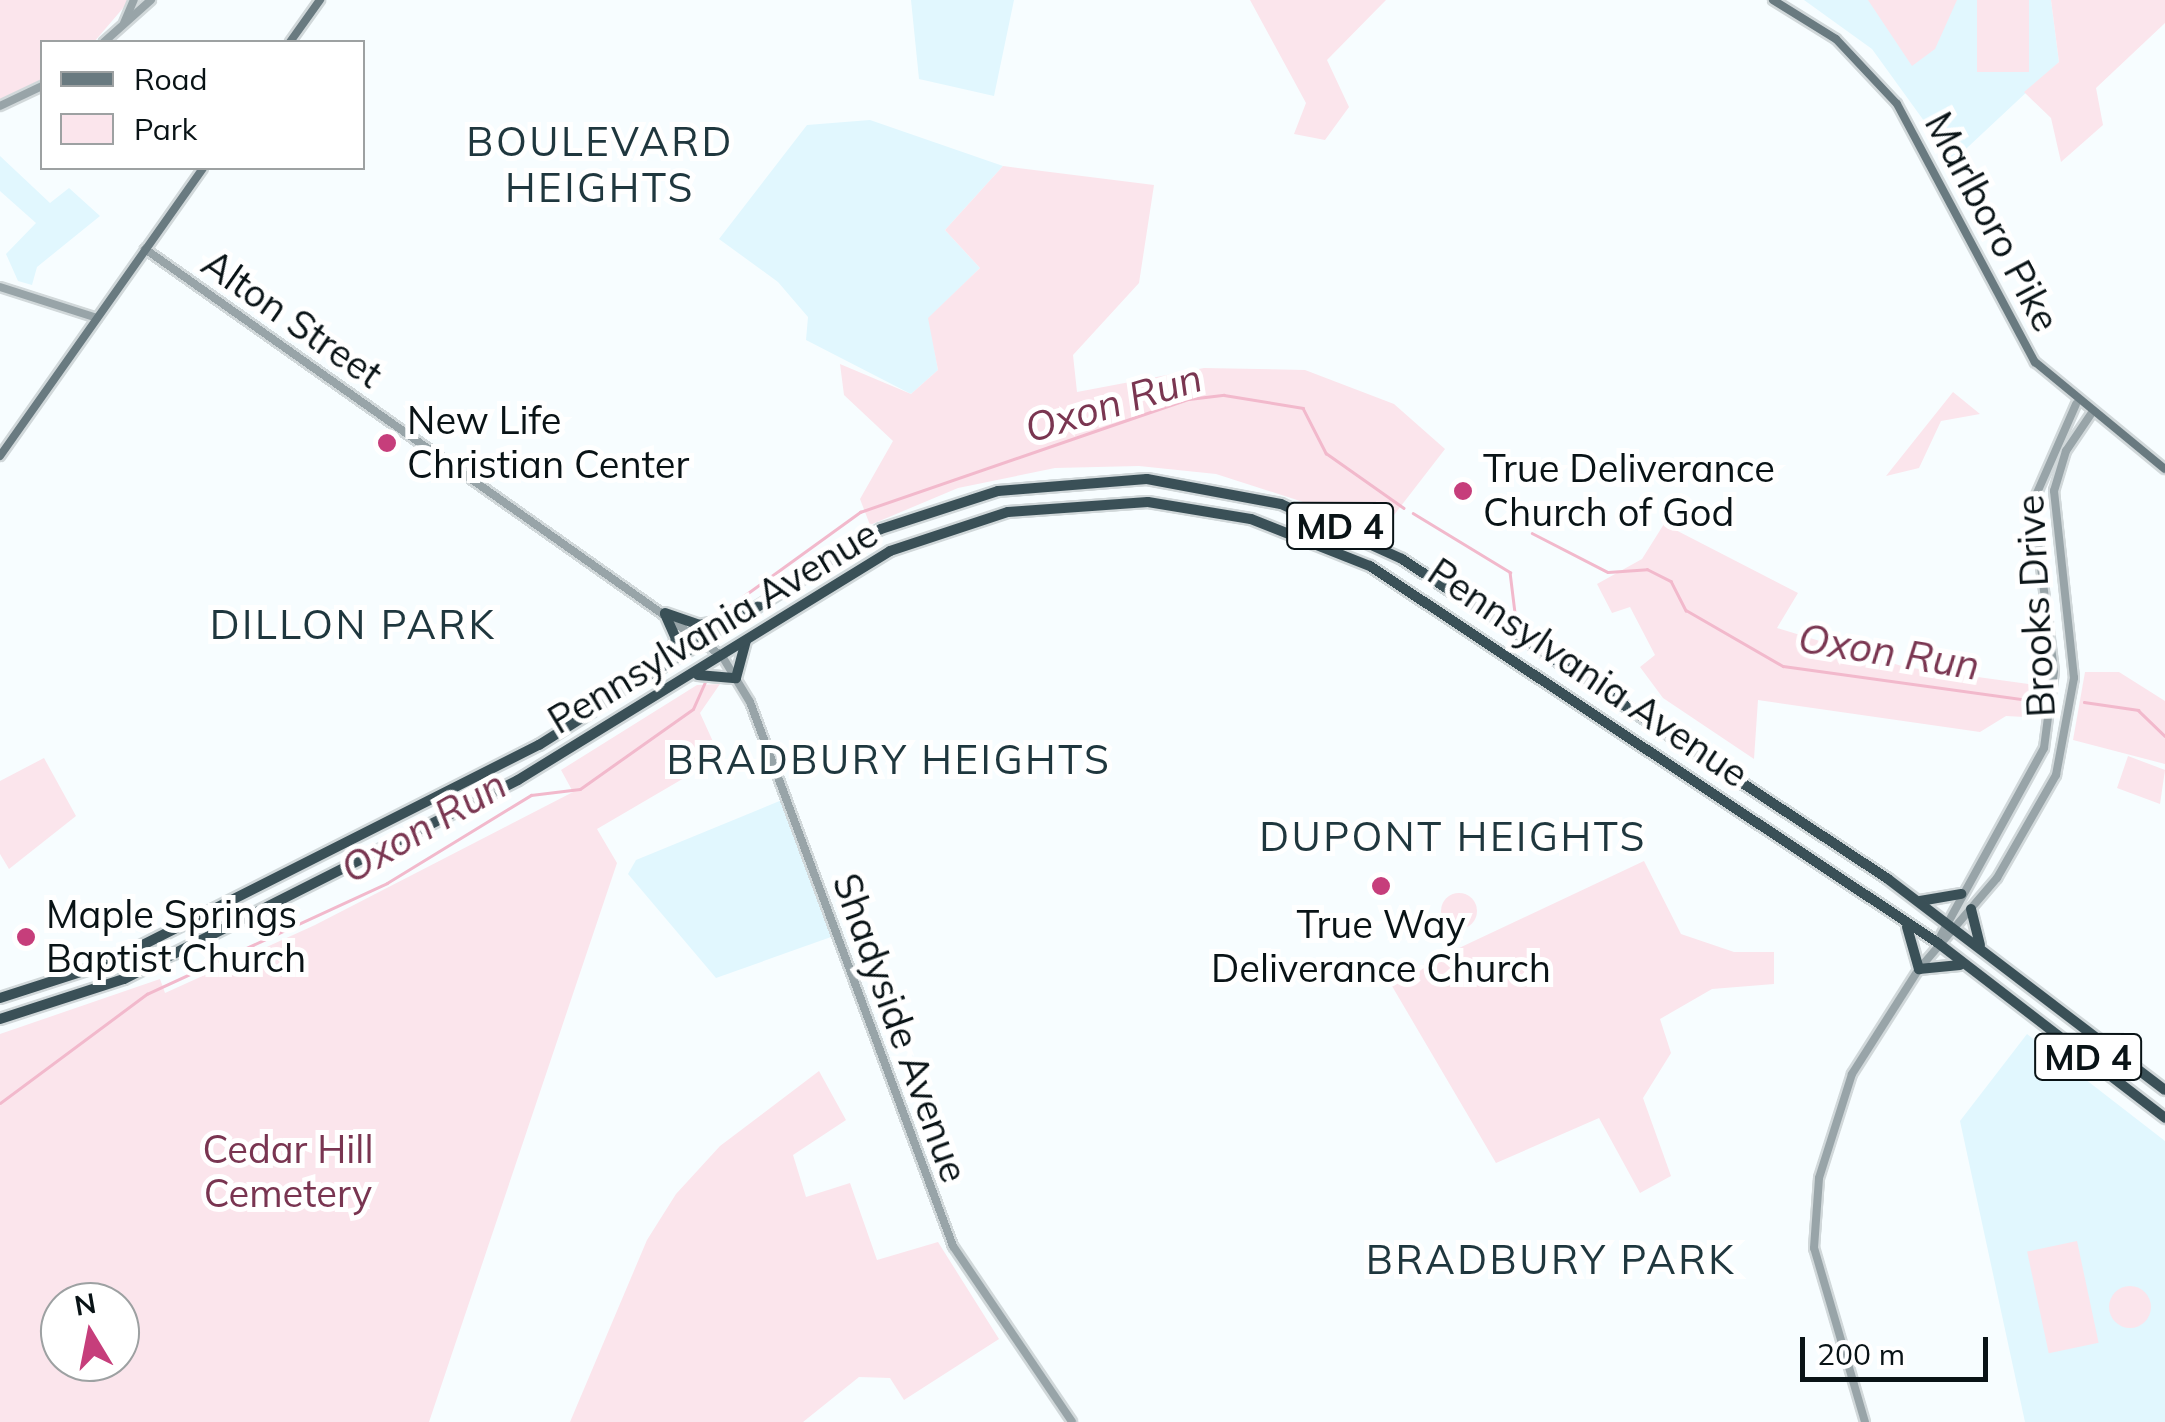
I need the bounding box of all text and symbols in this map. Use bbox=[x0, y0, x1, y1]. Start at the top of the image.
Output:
legend bbox=[40, 40, 365, 170]
text: Road bbox=[134, 60, 208, 98]
street label: Marlboro Pike bbox=[1915, 105, 2069, 339]
text: Park bbox=[134, 110, 197, 148]
district label: BOULEVARD HEIGHTS bbox=[466, 117, 734, 211]
street label: Alton Street bbox=[193, 240, 391, 398]
water label: Oxon Run bbox=[1019, 352, 1207, 452]
place label: New Life Christian Center bbox=[407, 398, 689, 488]
marker: New Life Christian Center bbox=[376, 432, 398, 454]
place label: True Deliverance Church of God bbox=[1483, 446, 1775, 536]
marker: True Deliverance Church of God bbox=[1452, 480, 1474, 502]
street label: Brooks Drive bbox=[2007, 494, 2065, 718]
road number: MD 4 bbox=[1285, 496, 1395, 556]
street label: Pennsylvania Avenue bbox=[540, 511, 886, 743]
street label: Pennsylvania Avenue bbox=[1419, 549, 1757, 797]
district label: DILLON PARK bbox=[210, 600, 496, 648]
water label: Oxon Run bbox=[1795, 613, 1983, 689]
district label: BRADBURY HEIGHTS bbox=[667, 735, 1111, 783]
water label: Oxon Run bbox=[332, 760, 514, 892]
district label: DUPONT HEIGHTS bbox=[1259, 812, 1647, 860]
street label: Shadyside Avenue bbox=[823, 868, 977, 1188]
marker: True Way Deliverance Church bbox=[1370, 875, 1392, 897]
place label: Maple Springs Baptist Church bbox=[46, 892, 306, 982]
place label: True Way Deliverance Church bbox=[1211, 902, 1551, 992]
marker: Maple Springs Baptist Church bbox=[15, 926, 37, 948]
road number: MD 4 bbox=[2033, 1027, 2143, 1087]
park label: Cedar Hill Cemetery bbox=[203, 1127, 373, 1216]
district label: BRADBURY PARK bbox=[1366, 1235, 1736, 1283]
north arrow bbox=[40, 1282, 140, 1382]
text: N bbox=[72, 1285, 98, 1323]
scale bar bbox=[1805, 1317, 1992, 1379]
text: 200 m bbox=[1817, 1335, 1905, 1373]

